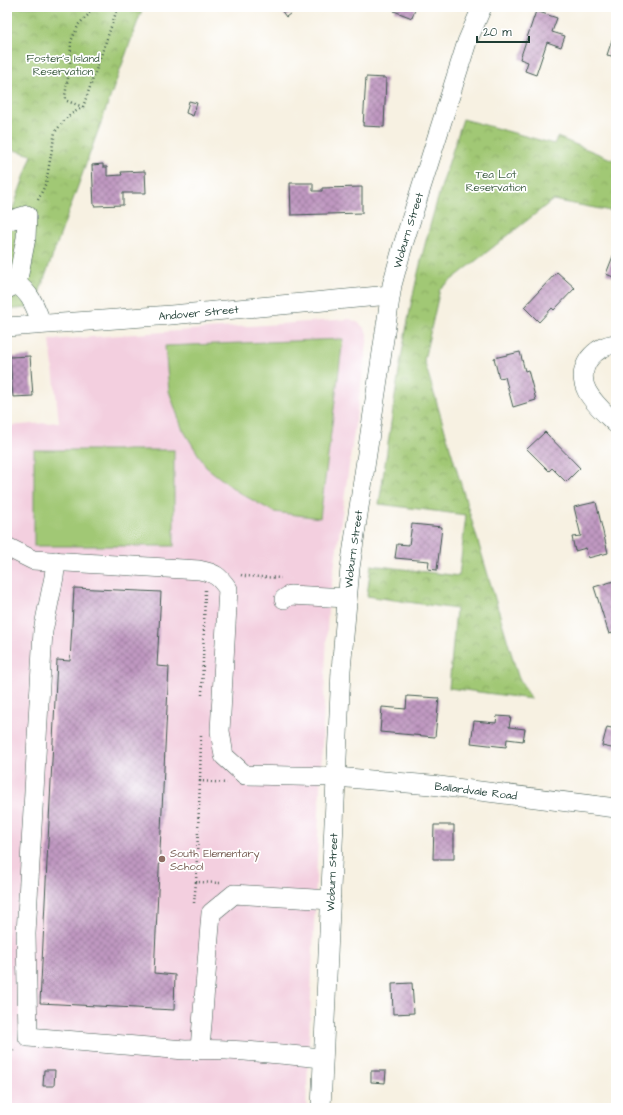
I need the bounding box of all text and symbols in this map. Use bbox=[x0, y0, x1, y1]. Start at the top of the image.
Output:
scale bar bbox=[477, 18, 529, 44]
text: 20 m bbox=[483, 24, 512, 41]
park label: Foster's Island Reservation bbox=[26, 51, 100, 79]
park label: Tea Lot Reservation bbox=[466, 167, 527, 195]
street label: Woburn Street bbox=[390, 190, 427, 270]
street label: Andover Street bbox=[158, 301, 240, 323]
street label: Woburn Street bbox=[341, 509, 366, 589]
street label: Ballardvale Road bbox=[434, 778, 518, 803]
street label: Woburn Street bbox=[322, 832, 341, 912]
place label: South Elementary School bbox=[170, 846, 260, 874]
marker: South Elementary School bbox=[157, 854, 167, 864]

